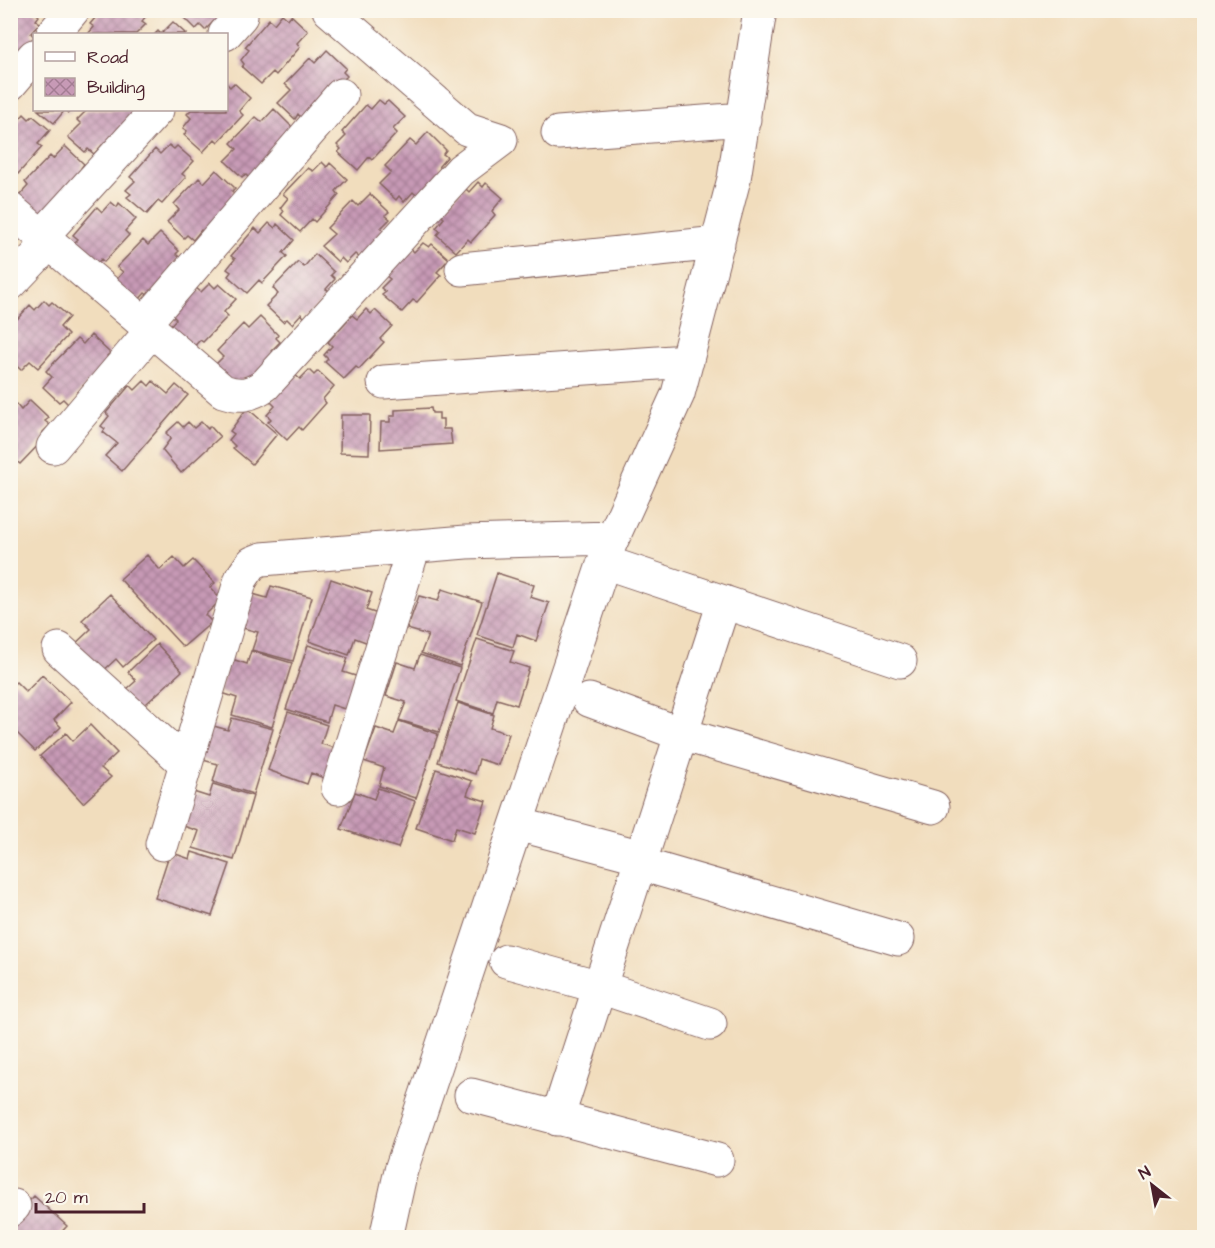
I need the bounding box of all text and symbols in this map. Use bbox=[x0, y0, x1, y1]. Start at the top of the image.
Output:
legend bbox=[33, 33, 228, 111]
text: Road bbox=[87, 45, 128, 70]
text: Building bbox=[87, 75, 145, 101]
north arrow bbox=[1122, 1155, 1182, 1215]
text: N bbox=[1135, 1161, 1155, 1185]
scale bar bbox=[36, 1176, 144, 1214]
text: 20 m bbox=[45, 1185, 88, 1210]

